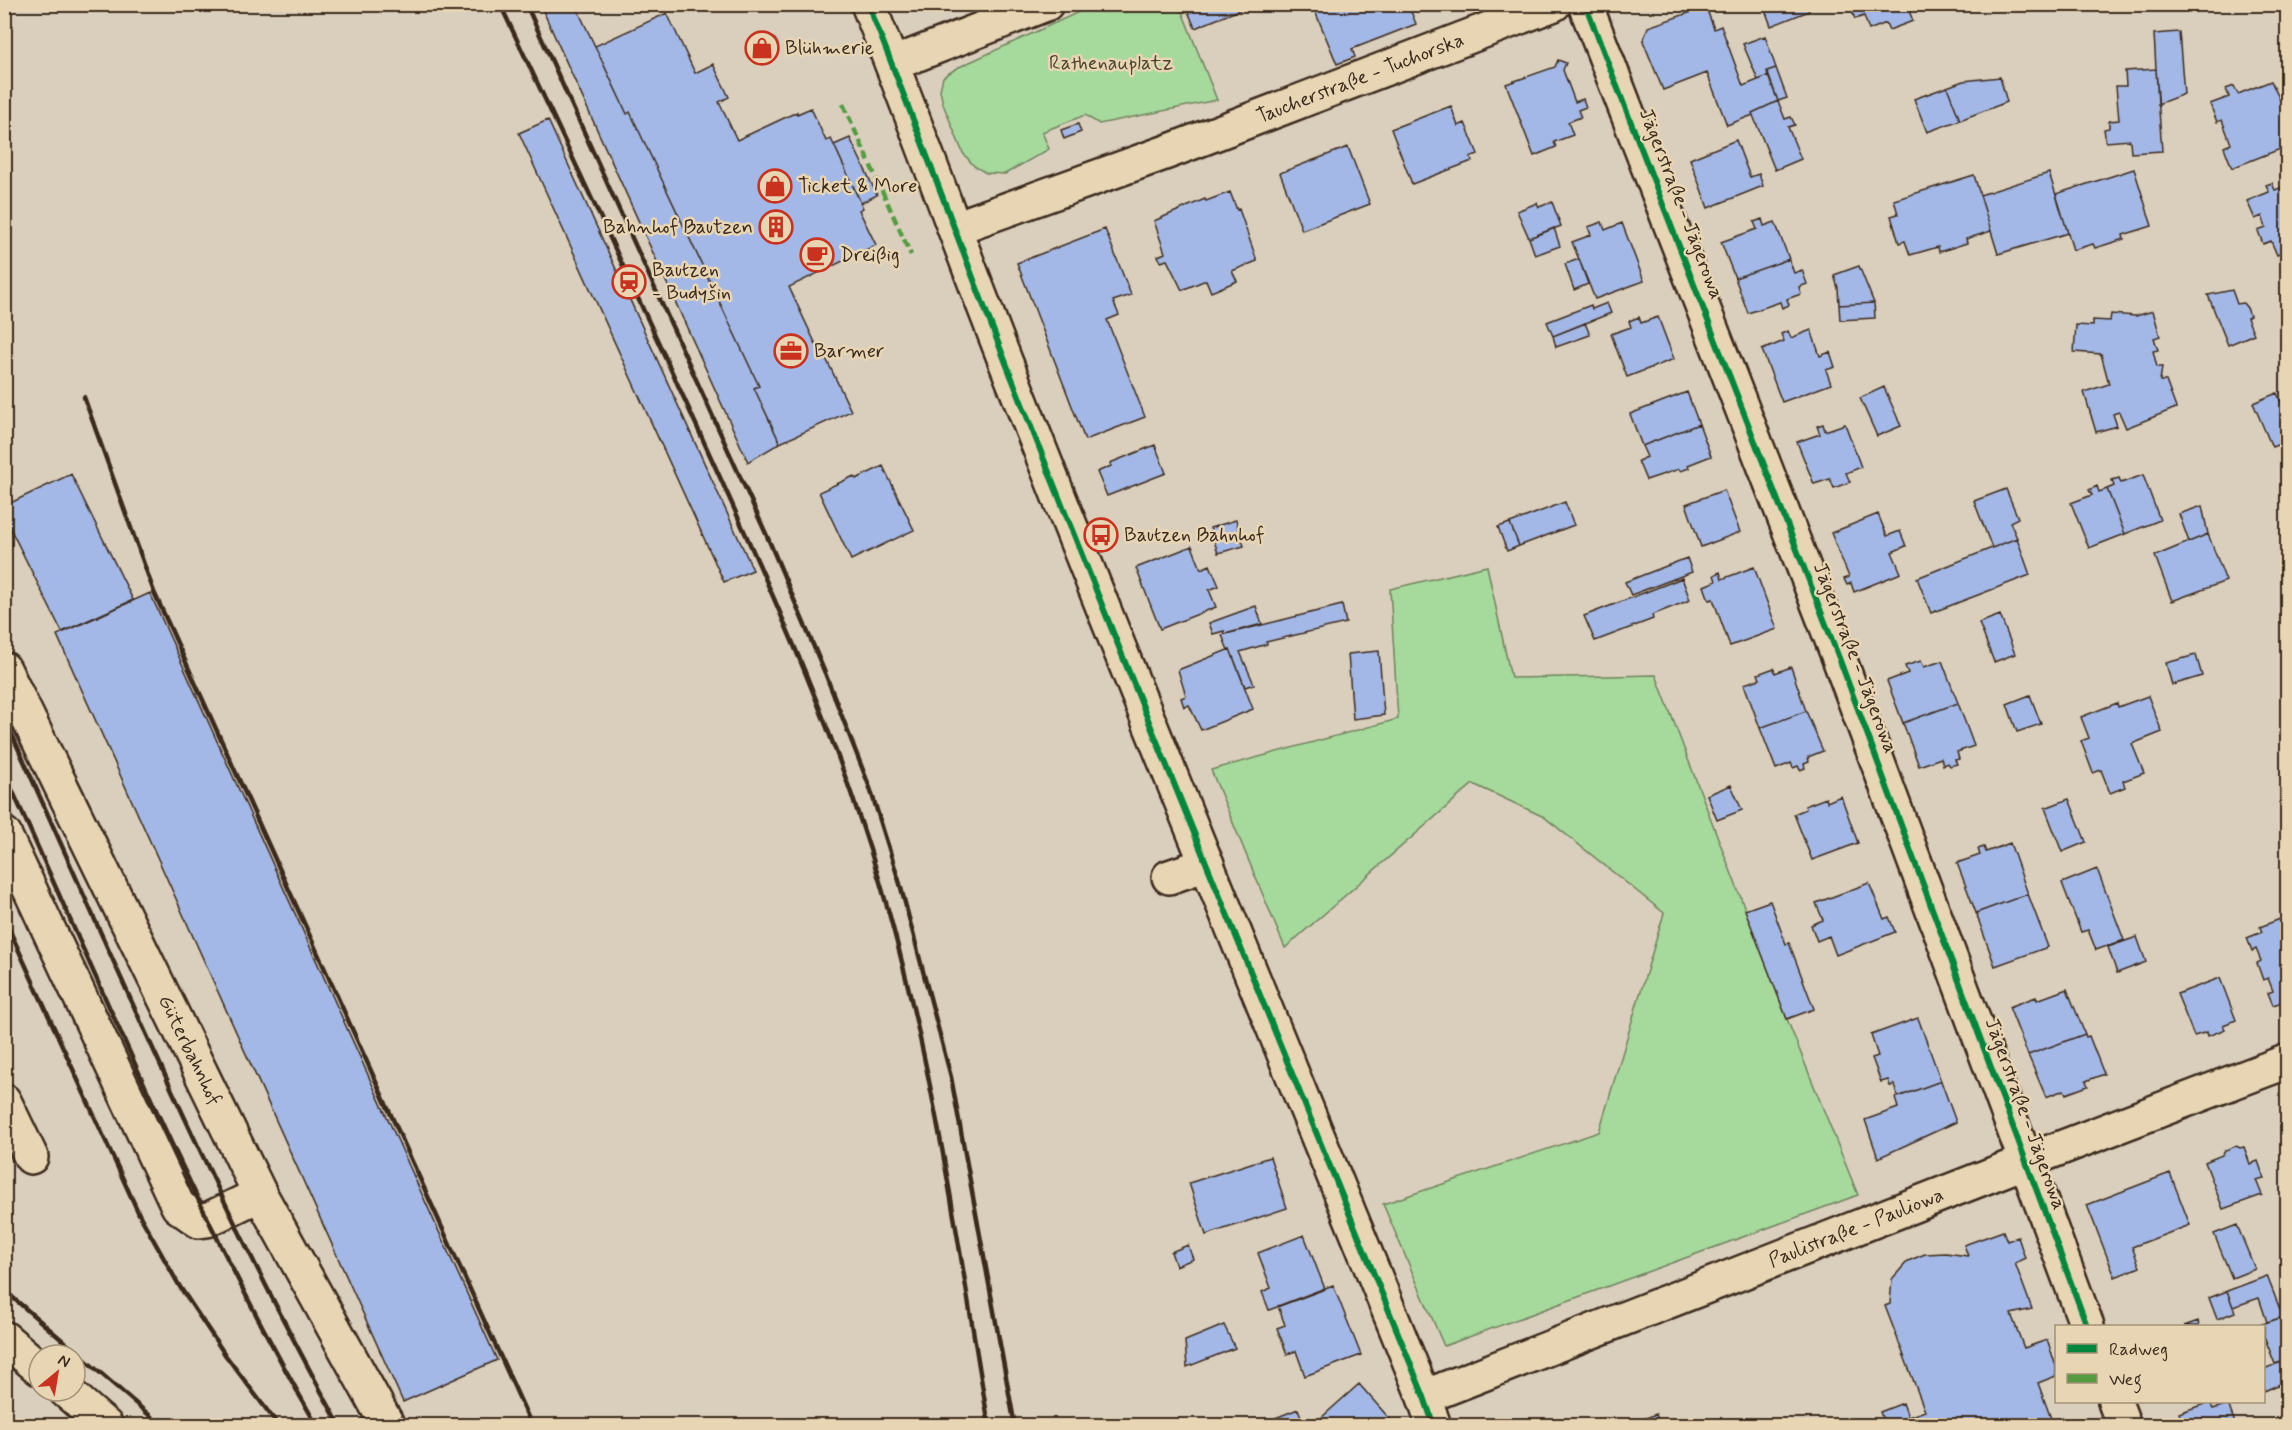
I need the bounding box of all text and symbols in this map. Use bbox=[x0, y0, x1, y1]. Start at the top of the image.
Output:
street label: Taucherstraße - Tuchorska bbox=[1253, 26, 1468, 130]
shop icon: Blühmerie bbox=[744, 30, 780, 66]
place label: Blühmerie bbox=[785, 35, 874, 62]
park label: Rathenauplatz bbox=[1049, 50, 1173, 77]
street label: Jägerstraße - Jägerowa bbox=[1632, 105, 1730, 303]
shop icon: Ticket & More bbox=[757, 168, 793, 204]
place label: Ticket & More bbox=[798, 173, 917, 200]
building icon: Bahnhof Bautzen bbox=[758, 209, 794, 245]
place label: Bahnhof Bautzen bbox=[603, 214, 753, 241]
cafe icon: Dreißig bbox=[799, 237, 835, 273]
place label: Dreißig bbox=[840, 242, 900, 269]
place label: Bautzen - Budyšin bbox=[652, 257, 731, 307]
station icon: Bautzen - Budyšin bbox=[611, 264, 647, 300]
office icon: Barmer bbox=[773, 333, 809, 369]
place label: Barmer bbox=[814, 338, 884, 365]
bus stop icon: Bautzen Bahnhof bbox=[1083, 517, 1119, 553]
place label: Bautzen Bahnhof bbox=[1124, 522, 1265, 549]
street label: Jägerstraße - Jägerowa bbox=[1806, 559, 1904, 757]
street label: Güterbahnhof bbox=[151, 990, 228, 1110]
street label: Jägerstraße - Jägerowa bbox=[1978, 1014, 2072, 1214]
street label: Paulistraße - Pauliowa bbox=[1765, 1181, 1947, 1274]
legend bbox=[2055, 1325, 2265, 1403]
text: Radweg bbox=[2109, 1338, 2168, 1362]
north arrow bbox=[27, 1343, 87, 1403]
text: N bbox=[54, 1350, 74, 1373]
text: Weg bbox=[2109, 1368, 2142, 1394]

